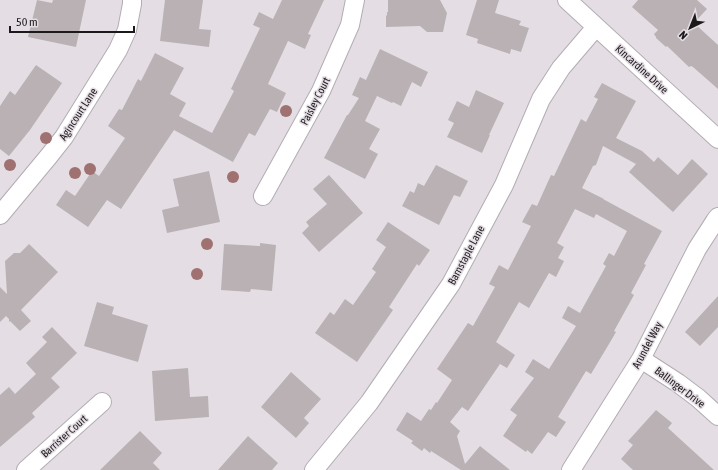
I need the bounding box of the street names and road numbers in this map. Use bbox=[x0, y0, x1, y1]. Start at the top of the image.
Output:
street label: Kincardine Drive bbox=[613, 42, 671, 96]
street label: Paisley Court bbox=[298, 75, 332, 127]
street label: Agincourt Lane bbox=[57, 86, 99, 142]
street label: Barnstaple Lane bbox=[445, 223, 487, 287]
street label: Arundel Way bbox=[630, 319, 665, 370]
street label: Ballinger Drive bbox=[653, 364, 707, 410]
street label: Barrister Court bbox=[39, 412, 89, 460]

